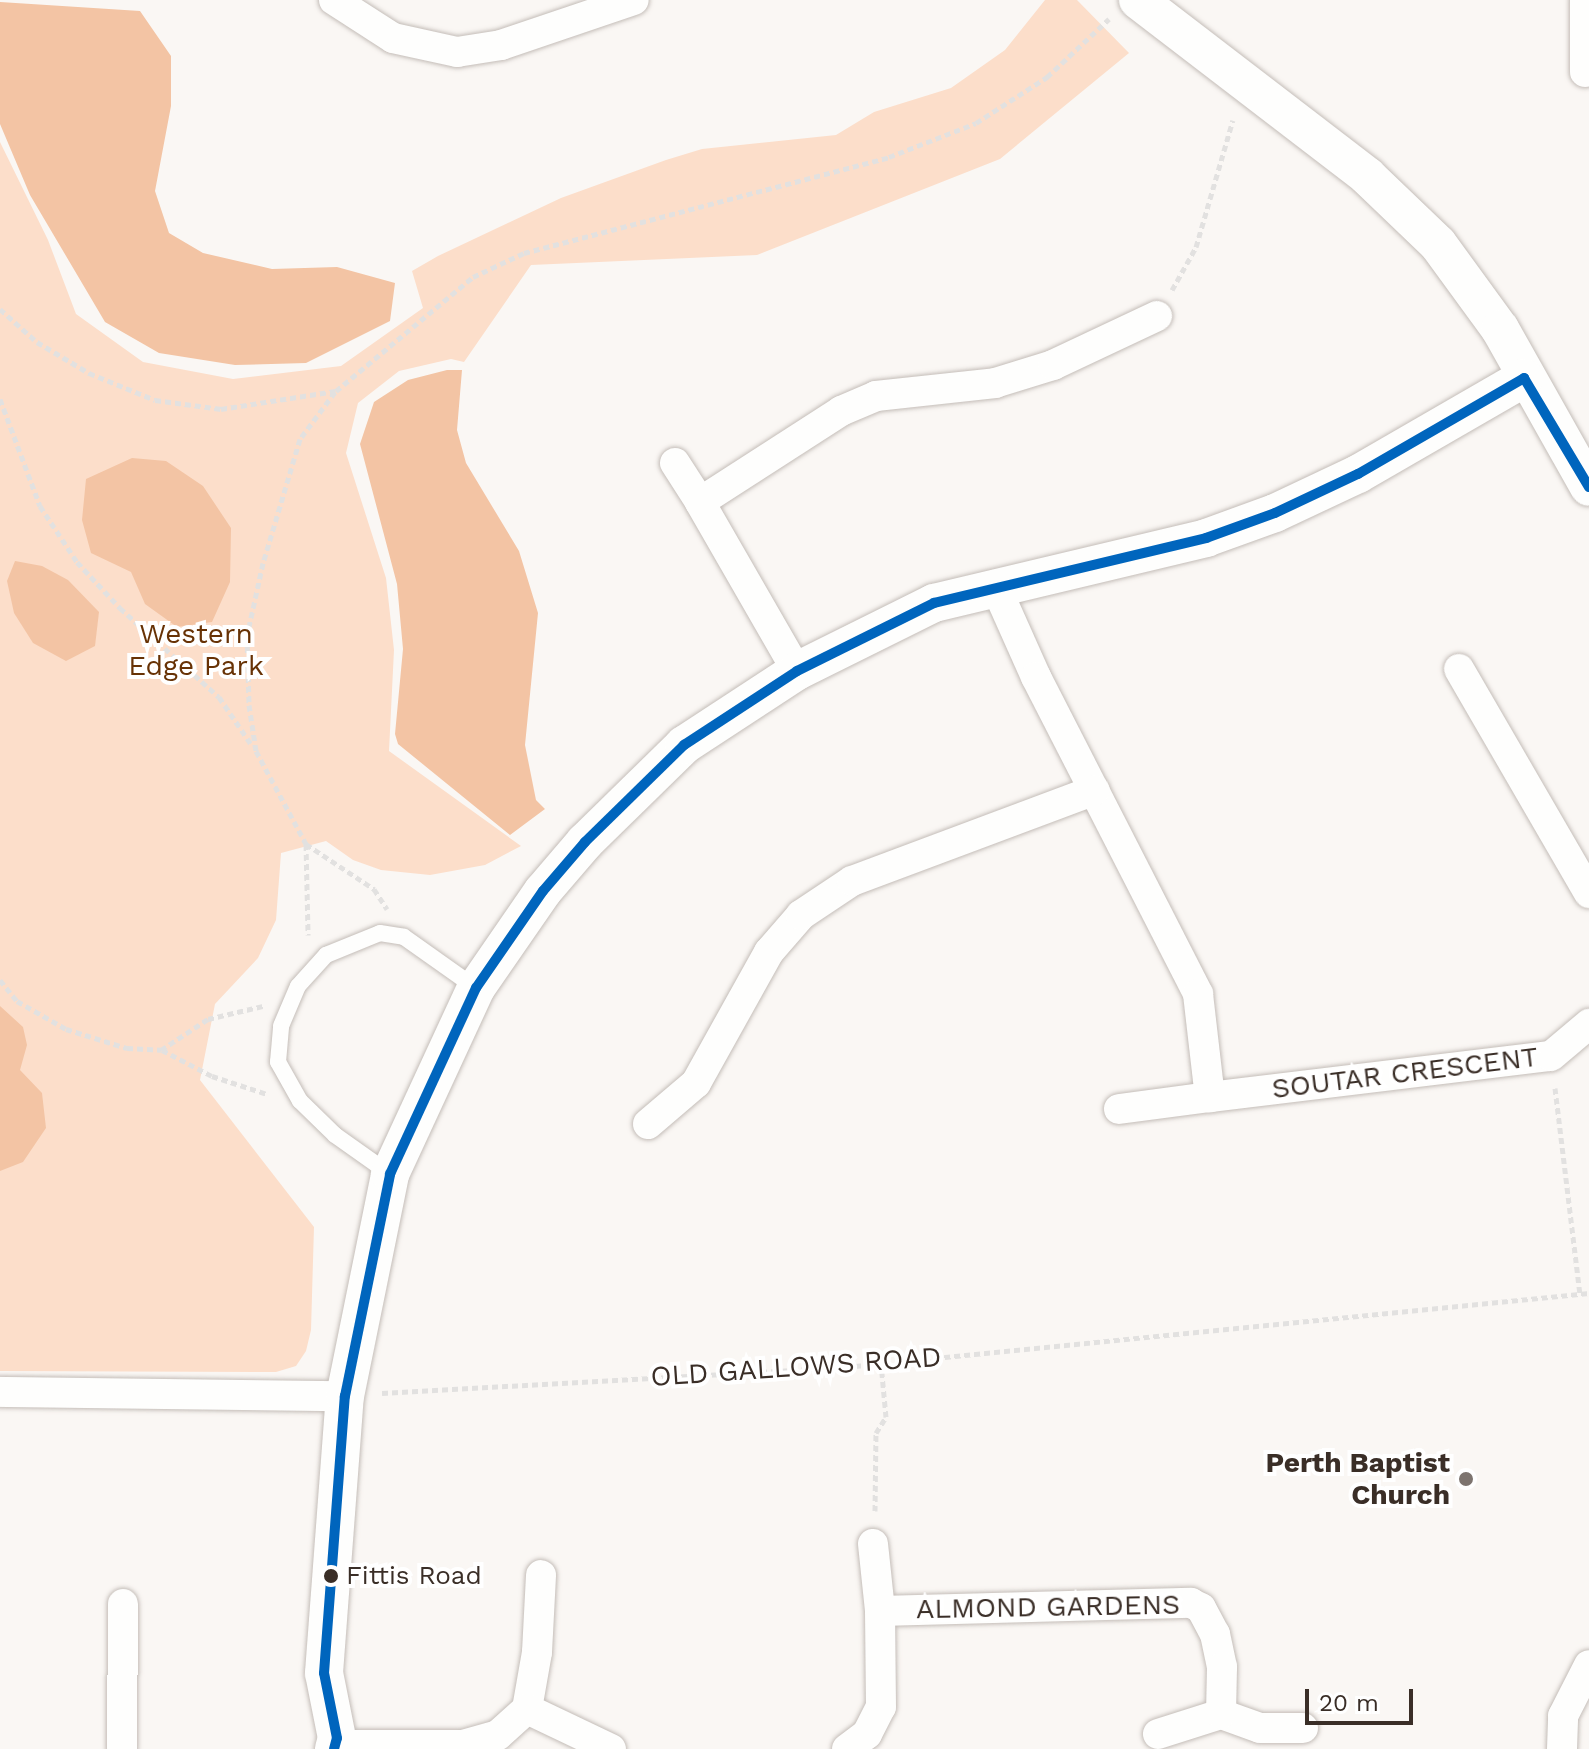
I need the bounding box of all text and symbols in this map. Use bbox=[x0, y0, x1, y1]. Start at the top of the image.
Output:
park label: Western Edge Park bbox=[128, 617, 264, 683]
street label: SOUTAR CRESCENT bbox=[1270, 1040, 1540, 1106]
street label: OLD GALLOWS ROAD bbox=[649, 1340, 943, 1394]
place label: Perth Baptist Church bbox=[1266, 1446, 1450, 1512]
marker: Perth Baptist Church bbox=[1457, 1470, 1475, 1488]
place label: Fittis Road bbox=[346, 1560, 482, 1592]
marker: Fittis Road bbox=[323, 1568, 339, 1584]
street label: ALMOND GARDENS bbox=[916, 1588, 1180, 1626]
scale bar bbox=[1309, 1673, 1417, 1723]
text: 20 m bbox=[1319, 1689, 1379, 1717]

